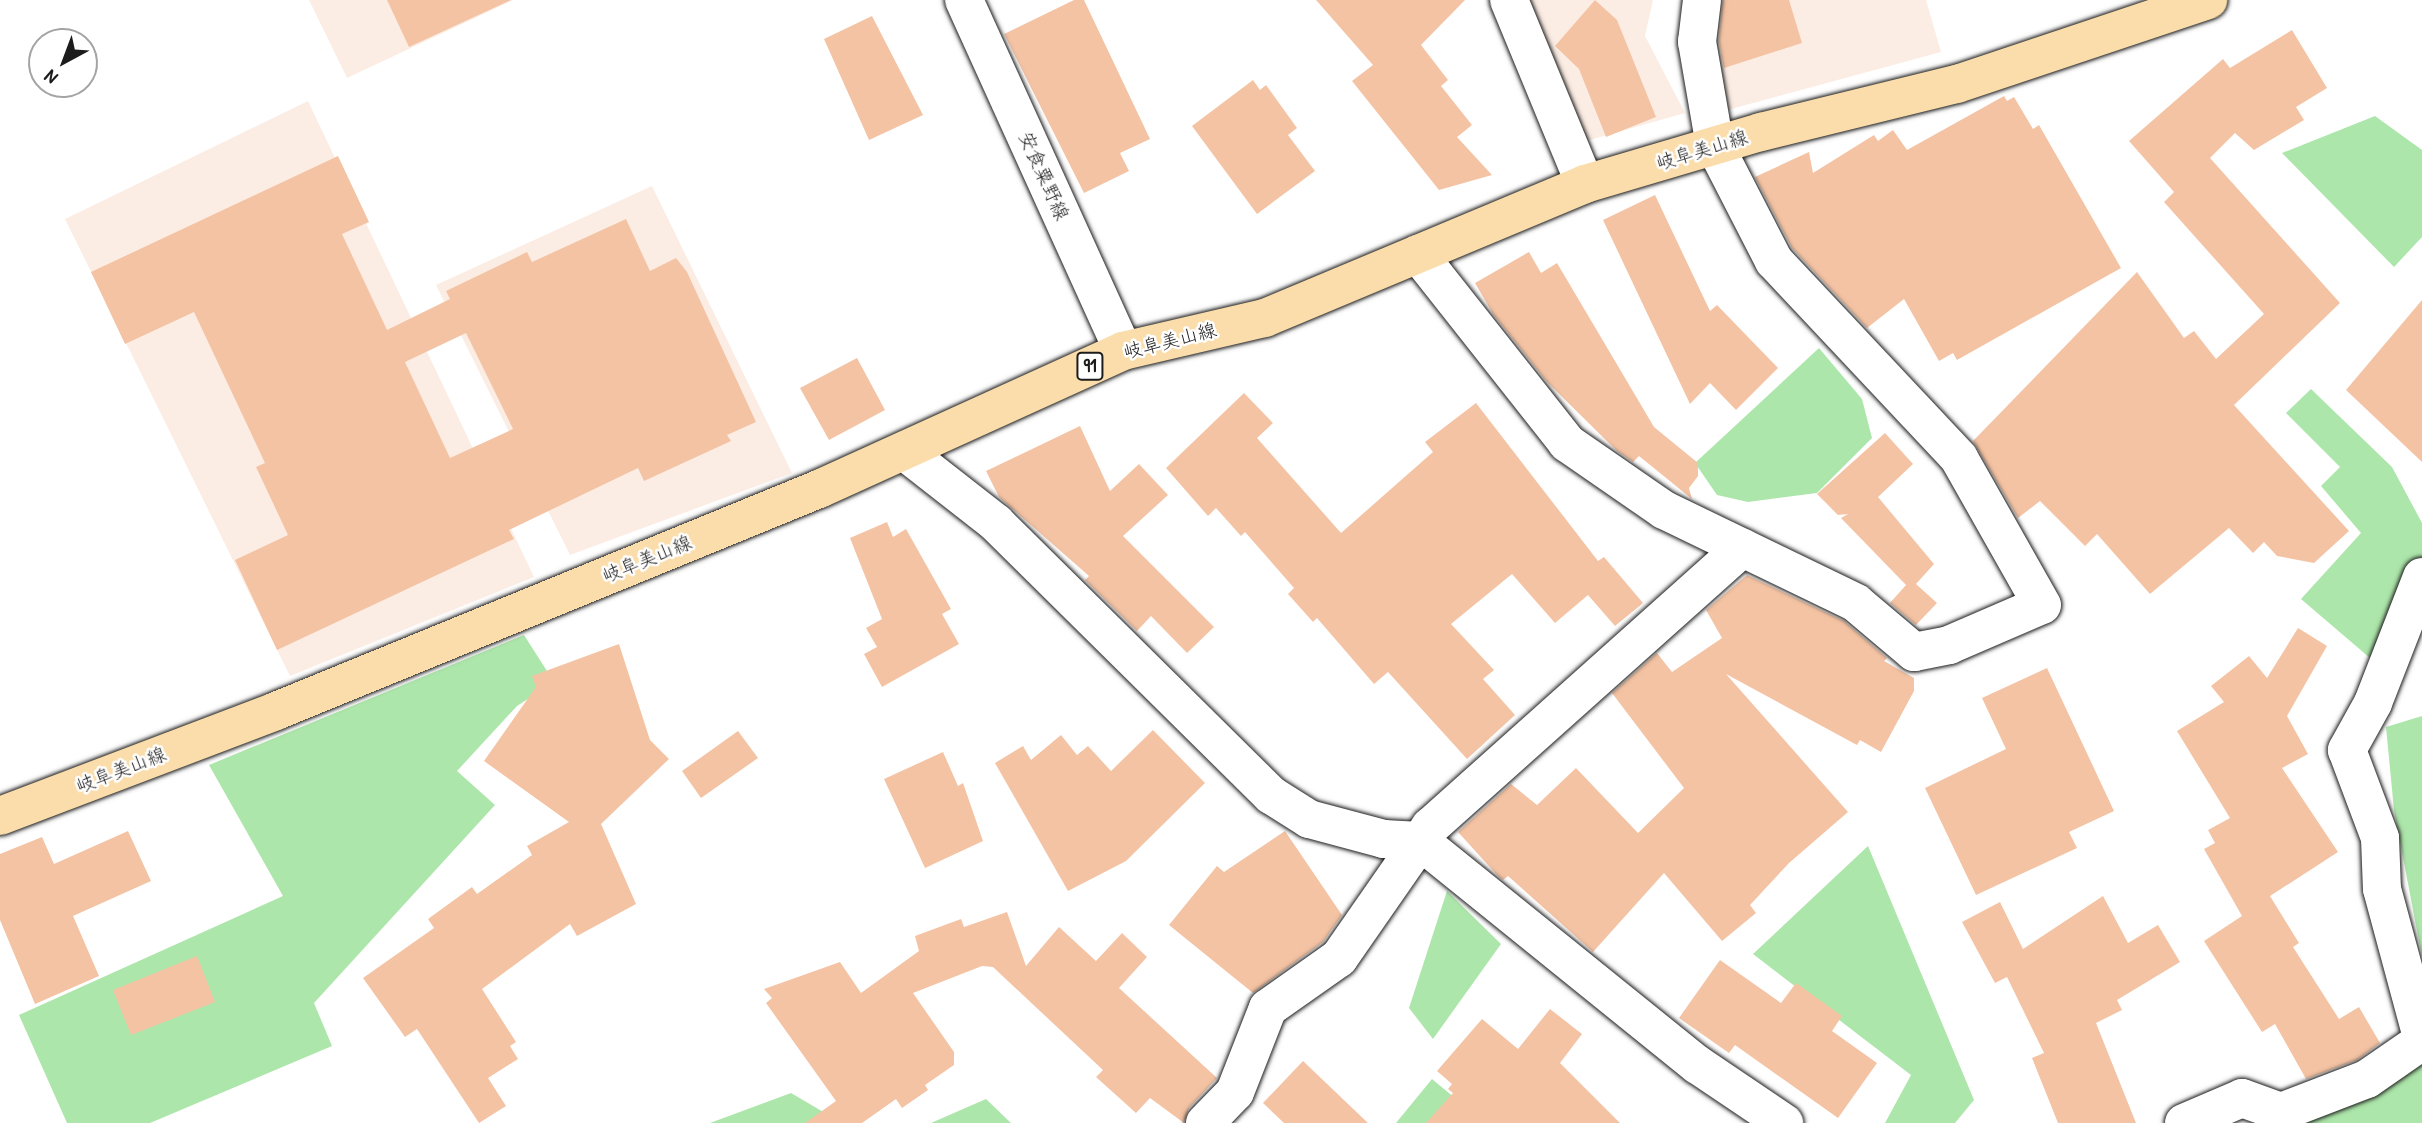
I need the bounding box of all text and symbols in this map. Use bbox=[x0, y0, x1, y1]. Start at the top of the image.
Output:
north arrow bbox=[28, 28, 98, 98]
text: N bbox=[38, 64, 63, 90]
street label: 岐阜美山線 bbox=[1653, 125, 1751, 175]
street label: 安食粟野線 bbox=[1014, 128, 1074, 224]
street label: 岐阜美山線 bbox=[1121, 318, 1219, 364]
road number: 91 bbox=[1076, 352, 1104, 380]
street label: 岐阜美山線 bbox=[599, 531, 695, 587]
street label: 岐阜美山線 bbox=[73, 742, 169, 798]

